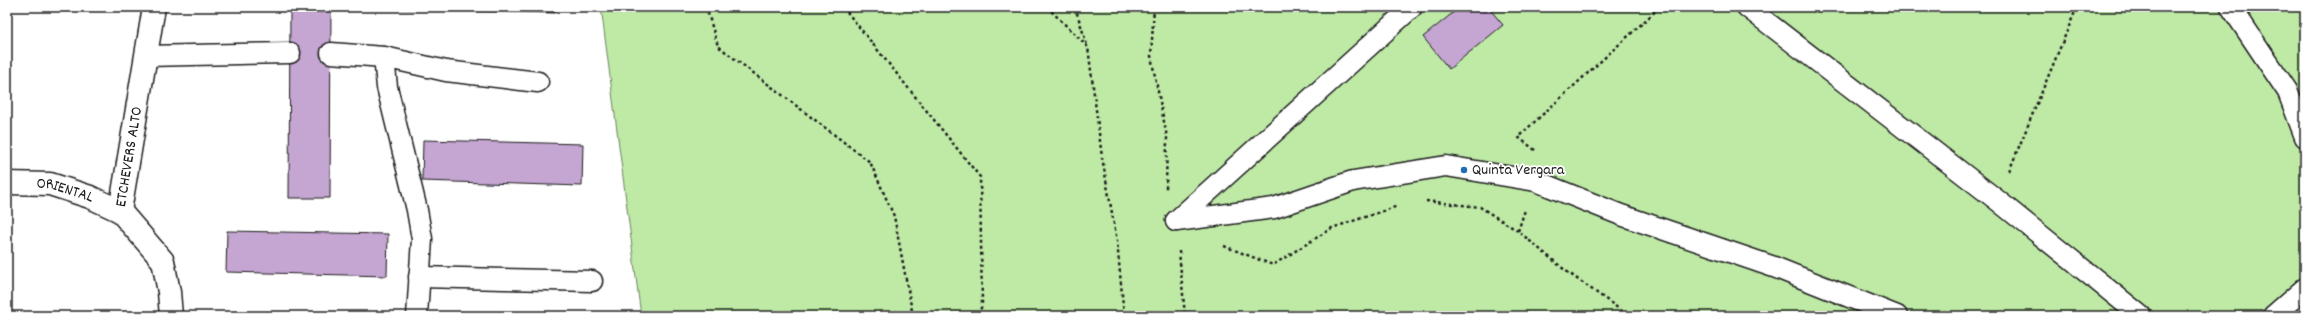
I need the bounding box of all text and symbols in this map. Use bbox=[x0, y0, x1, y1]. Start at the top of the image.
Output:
street label: ETCHEVERS ALTO bbox=[109, 105, 149, 209]
place label: Quinta Vergara bbox=[1472, 159, 1565, 182]
marker: Quinta Vergara bbox=[1459, 165, 1469, 175]
street label: ORIENTAL bbox=[36, 172, 98, 209]

